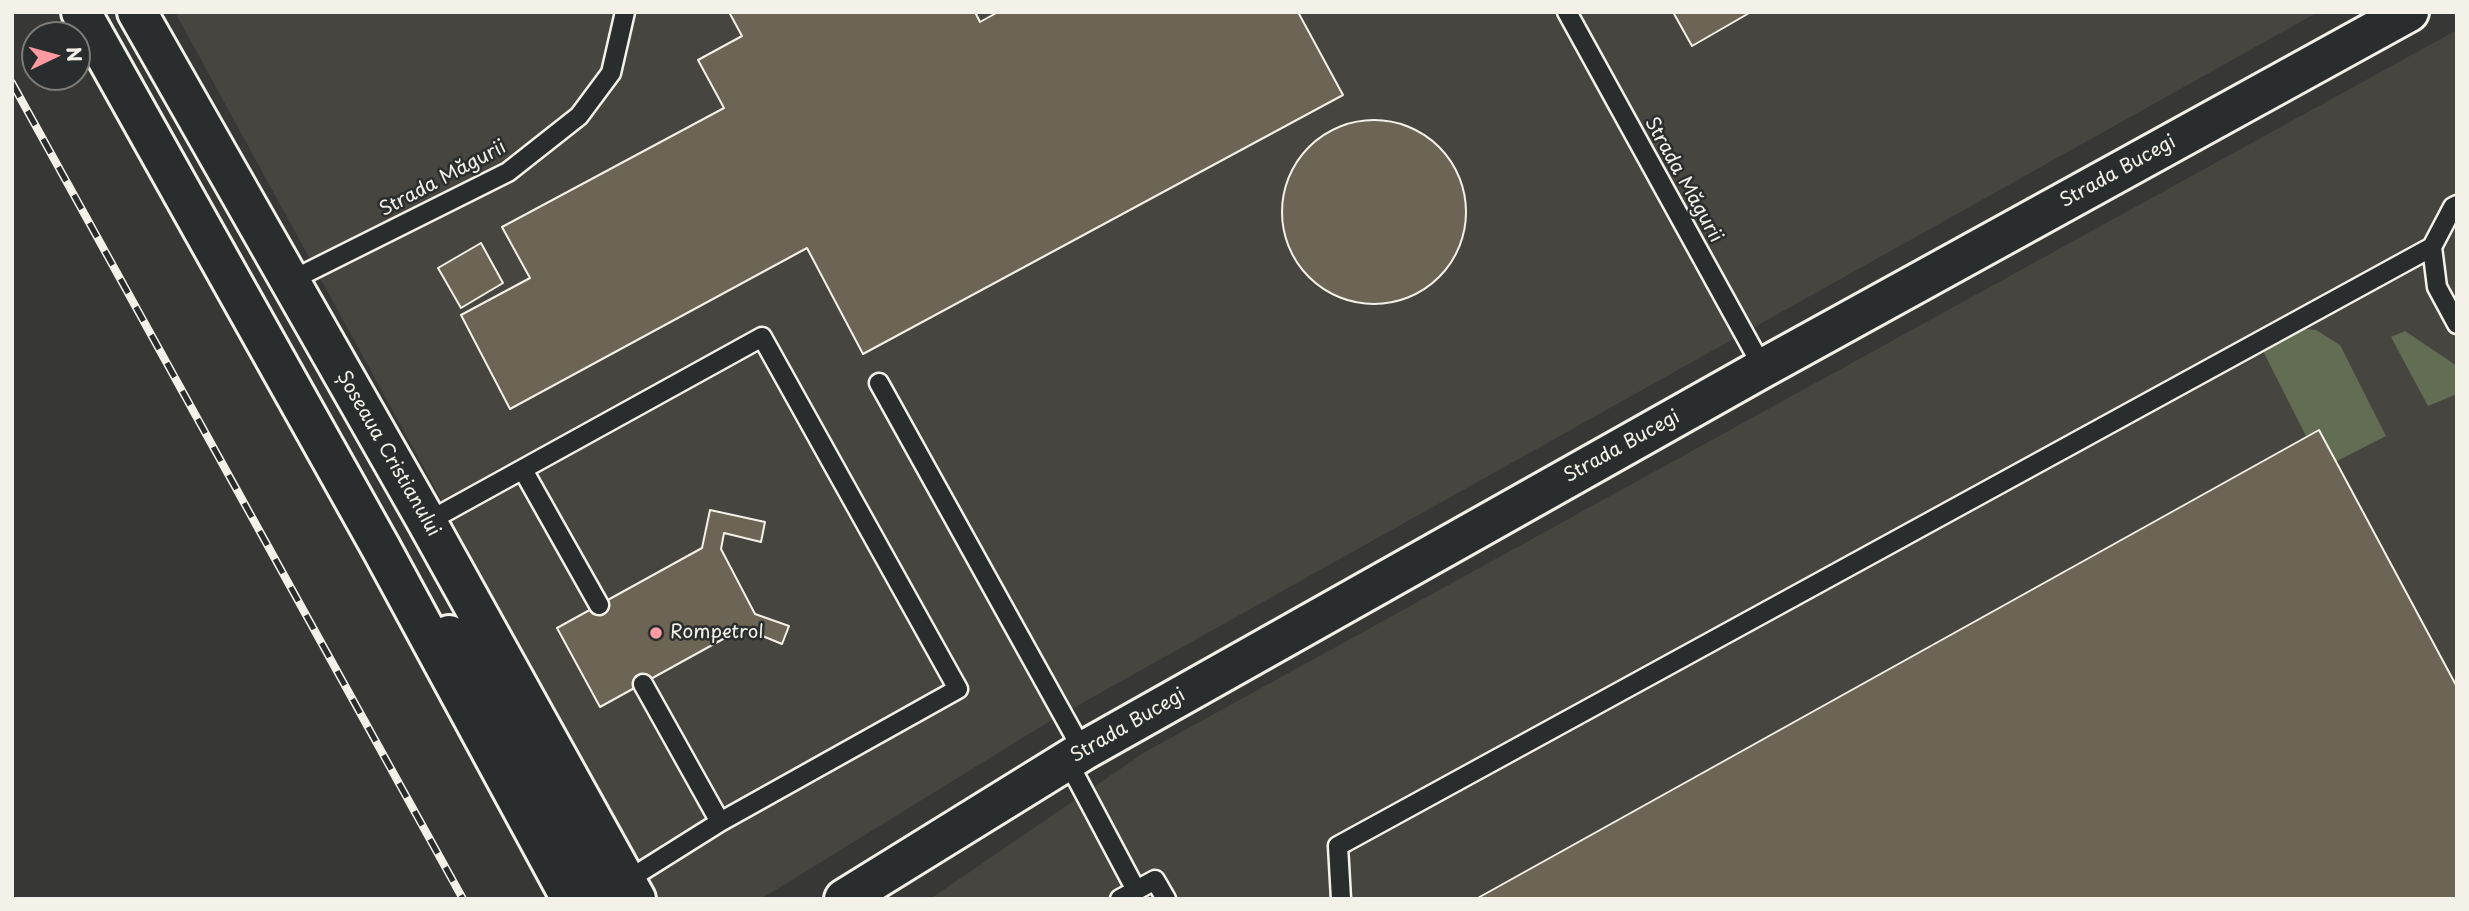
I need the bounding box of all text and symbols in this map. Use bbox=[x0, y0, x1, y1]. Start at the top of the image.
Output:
north arrow bbox=[21, 21, 91, 91]
text: N bbox=[60, 46, 90, 63]
street label: Strada Măgurii bbox=[1639, 113, 1727, 247]
street label: Strada Bucegi bbox=[2056, 131, 2180, 213]
street label: Strada Măgurii bbox=[376, 136, 510, 222]
street label: Șoseaua Cristianului bbox=[331, 367, 445, 541]
street label: Strada Bucegi bbox=[1560, 406, 1684, 488]
place label: Rompetrol bbox=[670, 622, 764, 644]
marker: Rompetrol bbox=[648, 625, 664, 641]
street label: Strada Bucegi bbox=[1067, 684, 1189, 768]

